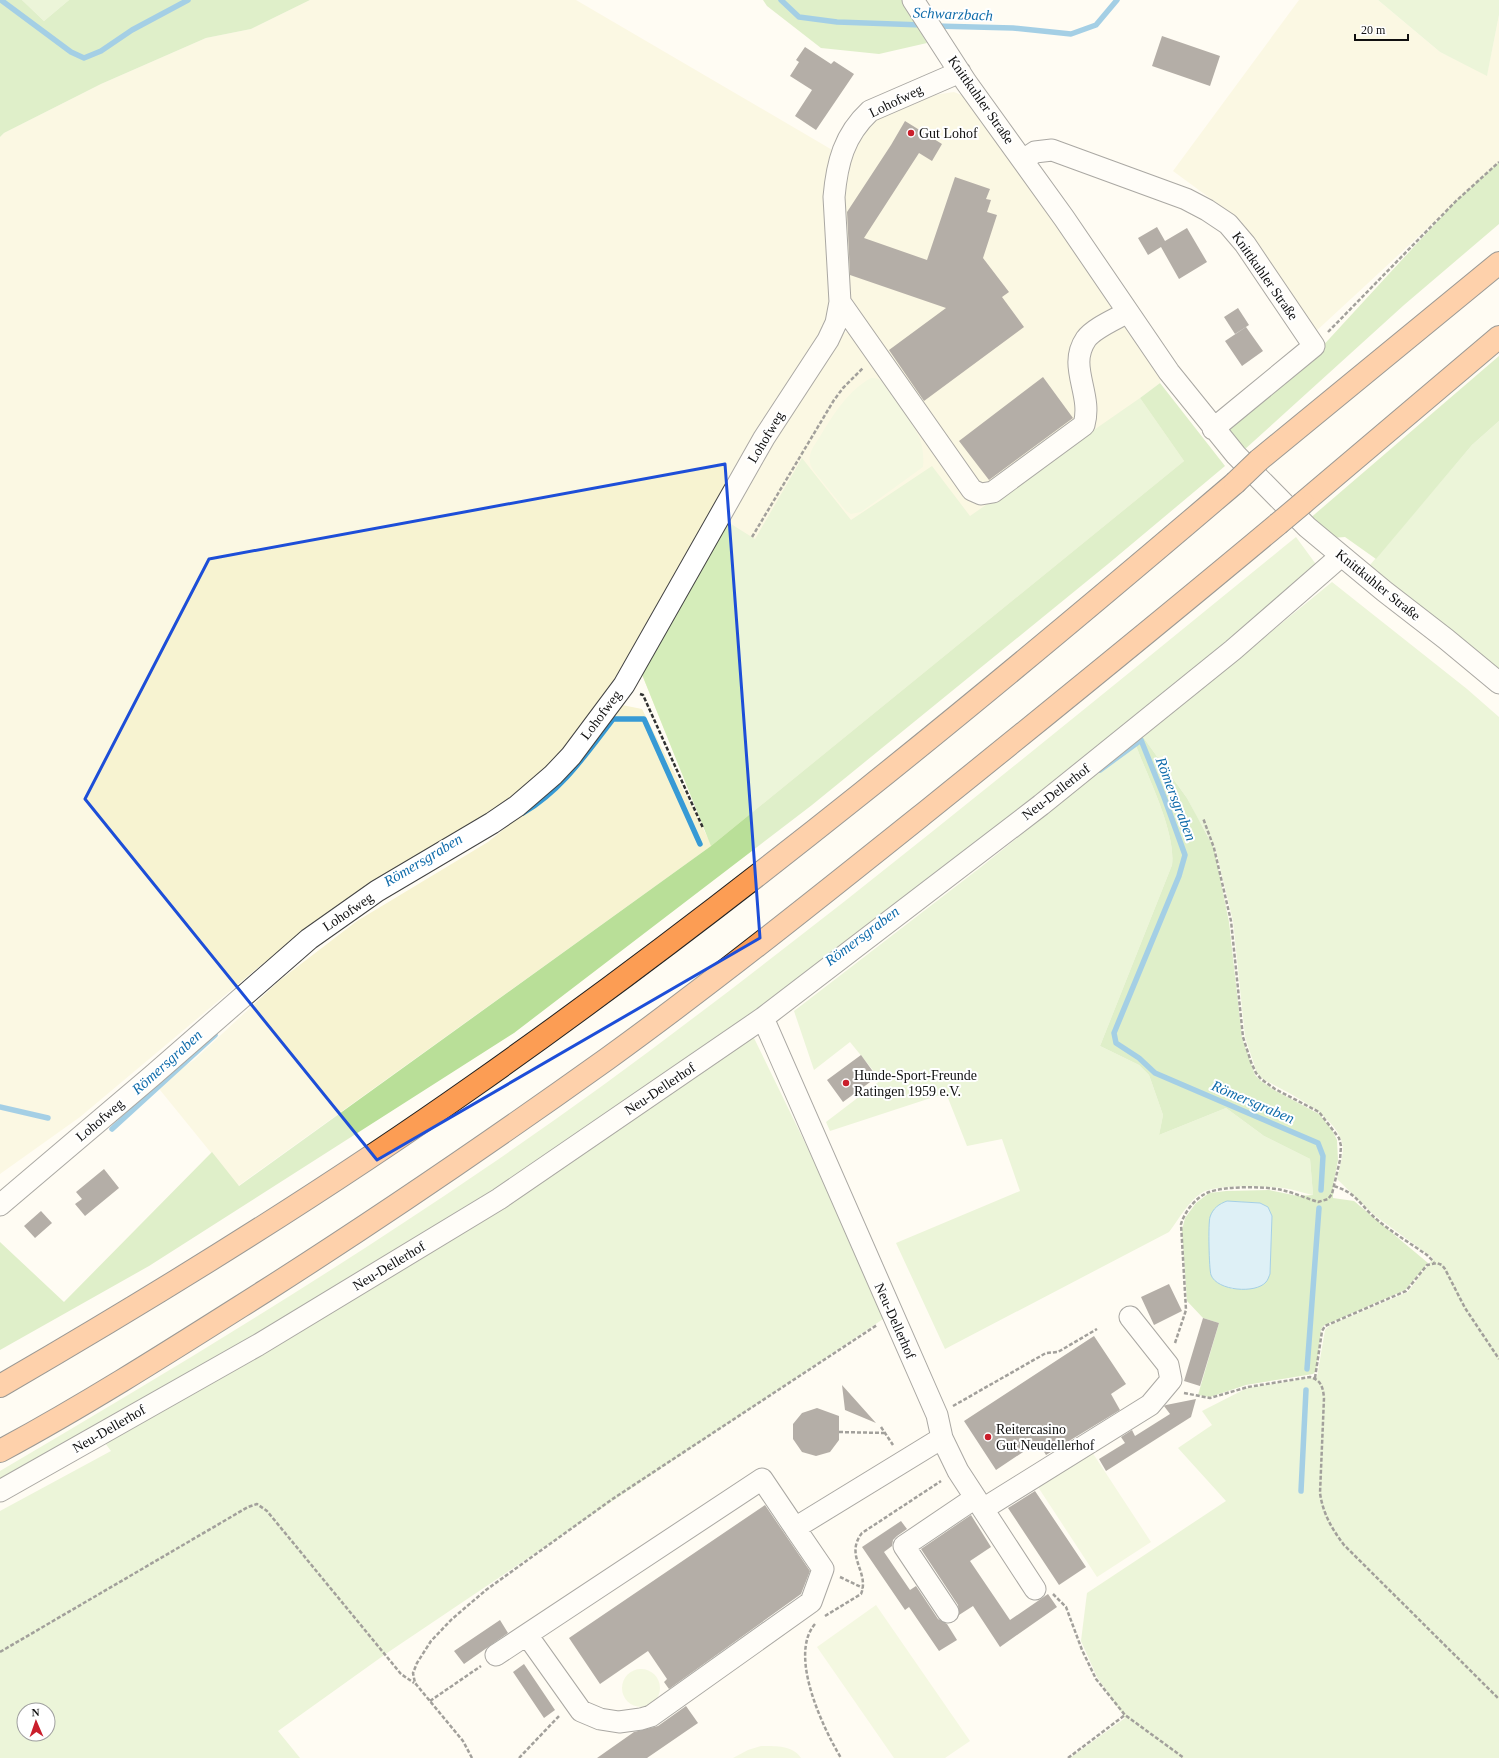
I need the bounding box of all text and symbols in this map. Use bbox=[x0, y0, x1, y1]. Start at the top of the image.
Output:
water label: Schwarzbach bbox=[913, 5, 993, 23]
scale bar bbox=[1355, 16, 1408, 42]
text: 20 m bbox=[1361, 23, 1386, 37]
street label: Knittkuhler Straße bbox=[945, 53, 1017, 147]
street label: Lohofweg bbox=[867, 82, 925, 120]
place label: Gut Lohof bbox=[919, 126, 978, 141]
marker: Gut Lohof bbox=[906, 128, 916, 138]
street label: Knittkuhler Straße bbox=[1229, 229, 1301, 323]
street label: Lohofweg bbox=[745, 408, 787, 466]
street label: Knittkuhler Straße bbox=[1333, 547, 1423, 623]
street label: Lohofweg bbox=[578, 688, 624, 742]
water label: Römersgraben bbox=[1152, 754, 1199, 843]
street label: Neu-Dellerhof bbox=[1019, 761, 1093, 823]
water label: Römersgraben bbox=[380, 830, 465, 890]
street label: Lohofweg bbox=[320, 890, 376, 934]
water label: Römersgraben bbox=[821, 903, 902, 970]
water label: Römersgraben bbox=[128, 1027, 205, 1098]
street label: Neu-Dellerhof bbox=[622, 1060, 698, 1118]
place label: Hunde-Sport-Freunde Ratingen 1959 e.V. bbox=[854, 1068, 977, 1099]
water label: Römersgraben bbox=[1208, 1077, 1297, 1127]
marker: Hunde-Sport-Freunde Ratingen 1959 e.V. bbox=[841, 1078, 851, 1088]
street label: Lohofweg bbox=[73, 1096, 127, 1144]
street label: Neu-Dellerhof bbox=[350, 1238, 428, 1293]
street label: Neu-Dellerhof bbox=[872, 1281, 919, 1362]
street label: Neu-Dellerhof bbox=[70, 1402, 148, 1456]
place label: Reitercasino Gut Neudellerhof bbox=[996, 1422, 1095, 1453]
marker: Reitercasino Gut Neudellerhof bbox=[983, 1432, 993, 1442]
north arrow bbox=[16, 1702, 56, 1742]
text: N bbox=[31, 1706, 40, 1718]

